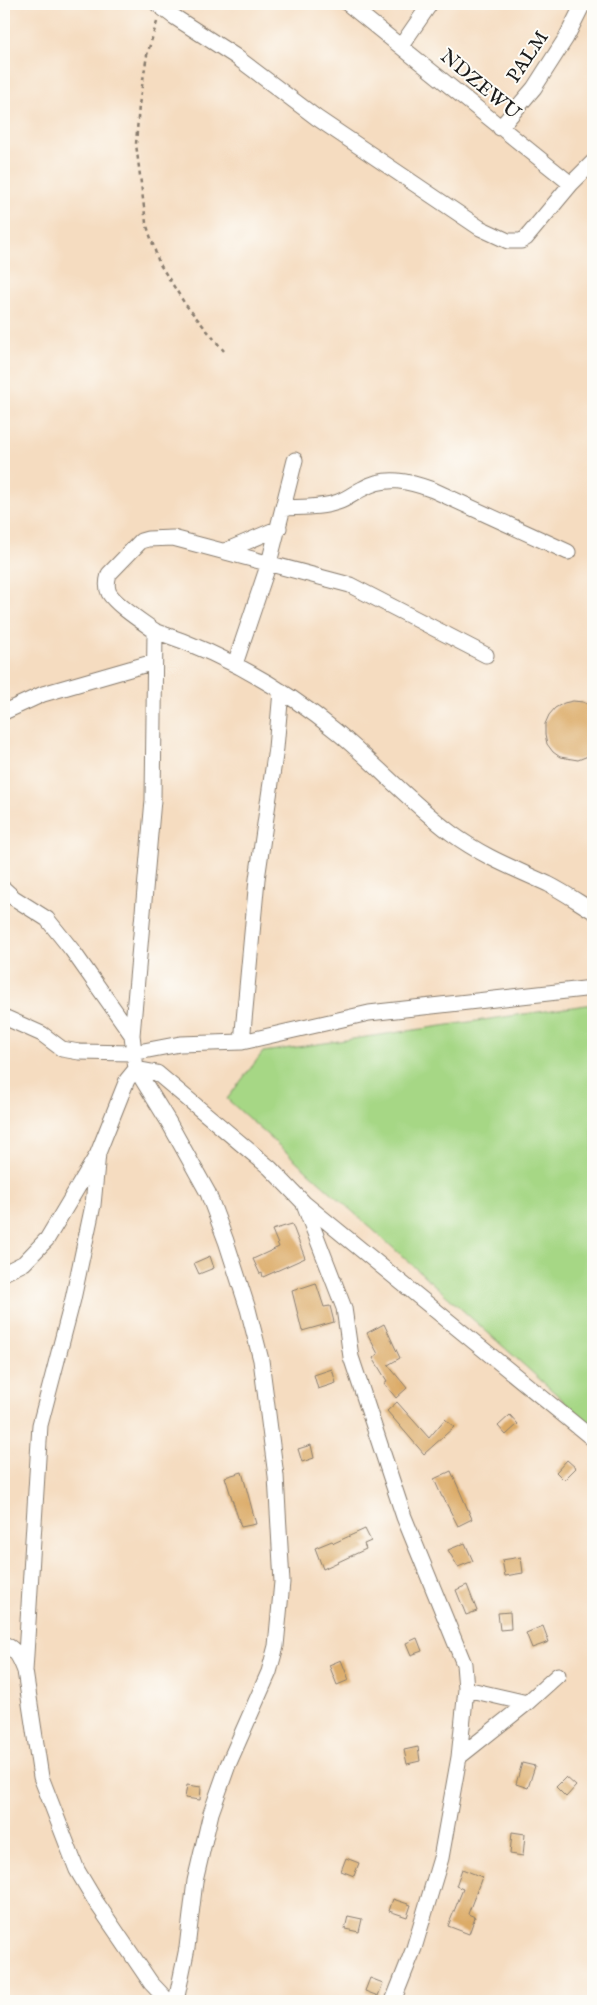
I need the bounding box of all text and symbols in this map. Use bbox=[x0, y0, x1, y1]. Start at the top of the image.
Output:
street label: PALM bbox=[502, 26, 555, 88]
street label: NDZEWU bbox=[435, 44, 526, 126]

